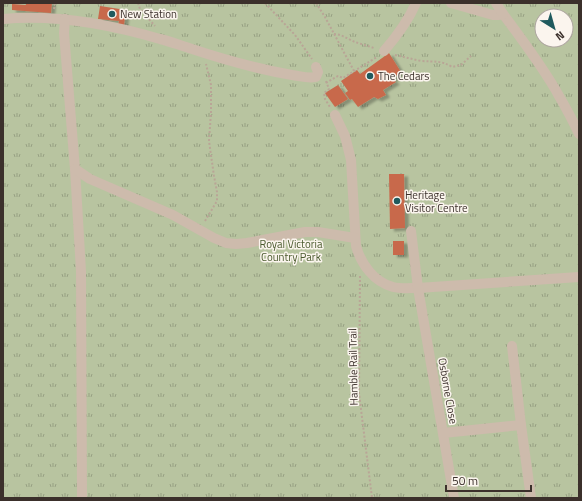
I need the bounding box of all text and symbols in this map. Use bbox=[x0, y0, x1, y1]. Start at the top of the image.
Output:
place label: New Station bbox=[120, 6, 177, 22]
north arrow bbox=[534, 8, 574, 48]
marker: New Station bbox=[107, 9, 117, 19]
text: N bbox=[552, 27, 568, 45]
place label: The Cedars bbox=[378, 68, 429, 84]
marker: The Cedars bbox=[365, 71, 375, 81]
place label: Heritage Visitor Centre bbox=[405, 187, 468, 216]
marker: Heritage Visitor Centre bbox=[392, 196, 402, 206]
park label: Royal Victoria Country Park bbox=[259, 236, 323, 265]
street label: Hamble Rail Trail bbox=[344, 328, 362, 406]
street label: Osborne Close bbox=[434, 357, 462, 426]
scale bar bbox=[446, 467, 531, 493]
text: 50 m bbox=[452, 471, 478, 490]

